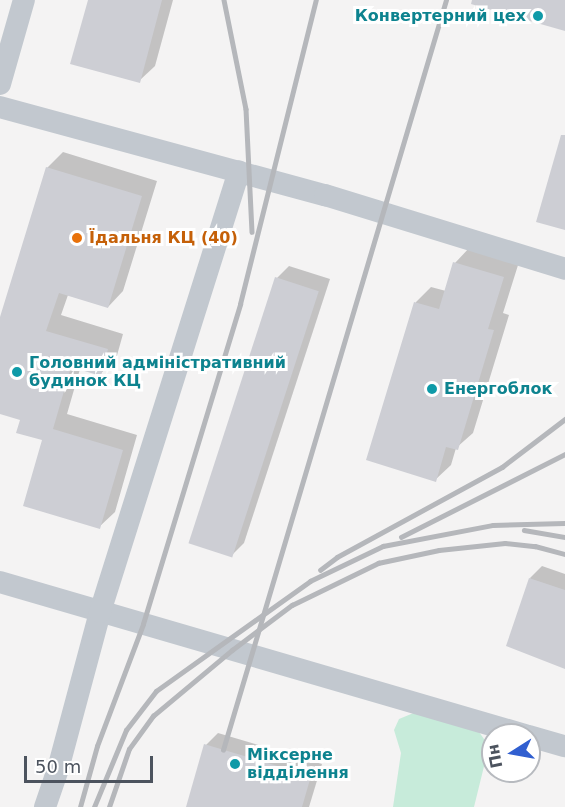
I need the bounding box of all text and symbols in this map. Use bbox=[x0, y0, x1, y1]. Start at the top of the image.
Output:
place label: Конвертерний цех bbox=[355, 6, 526, 26]
marker: Конвертерний цех bbox=[531, 9, 545, 23]
place label: Їдальня КЦ (40) bbox=[89, 228, 238, 248]
marker: Їдальня КЦ (40) bbox=[70, 231, 84, 245]
place label: Головний адміністративний будинок КЦ bbox=[29, 353, 286, 391]
marker: Головний адміністративний будинок КЦ bbox=[10, 365, 24, 379]
place label: Енергоблок bbox=[444, 379, 552, 399]
marker: Енергоблок bbox=[425, 382, 439, 396]
north arrow bbox=[481, 723, 541, 783]
text: Пн bbox=[483, 742, 506, 770]
scale bar bbox=[27, 744, 156, 782]
place label: Міксерне відділення bbox=[247, 745, 349, 783]
text: 50 m bbox=[35, 756, 81, 777]
marker: Міксерне відділення bbox=[228, 757, 242, 771]

